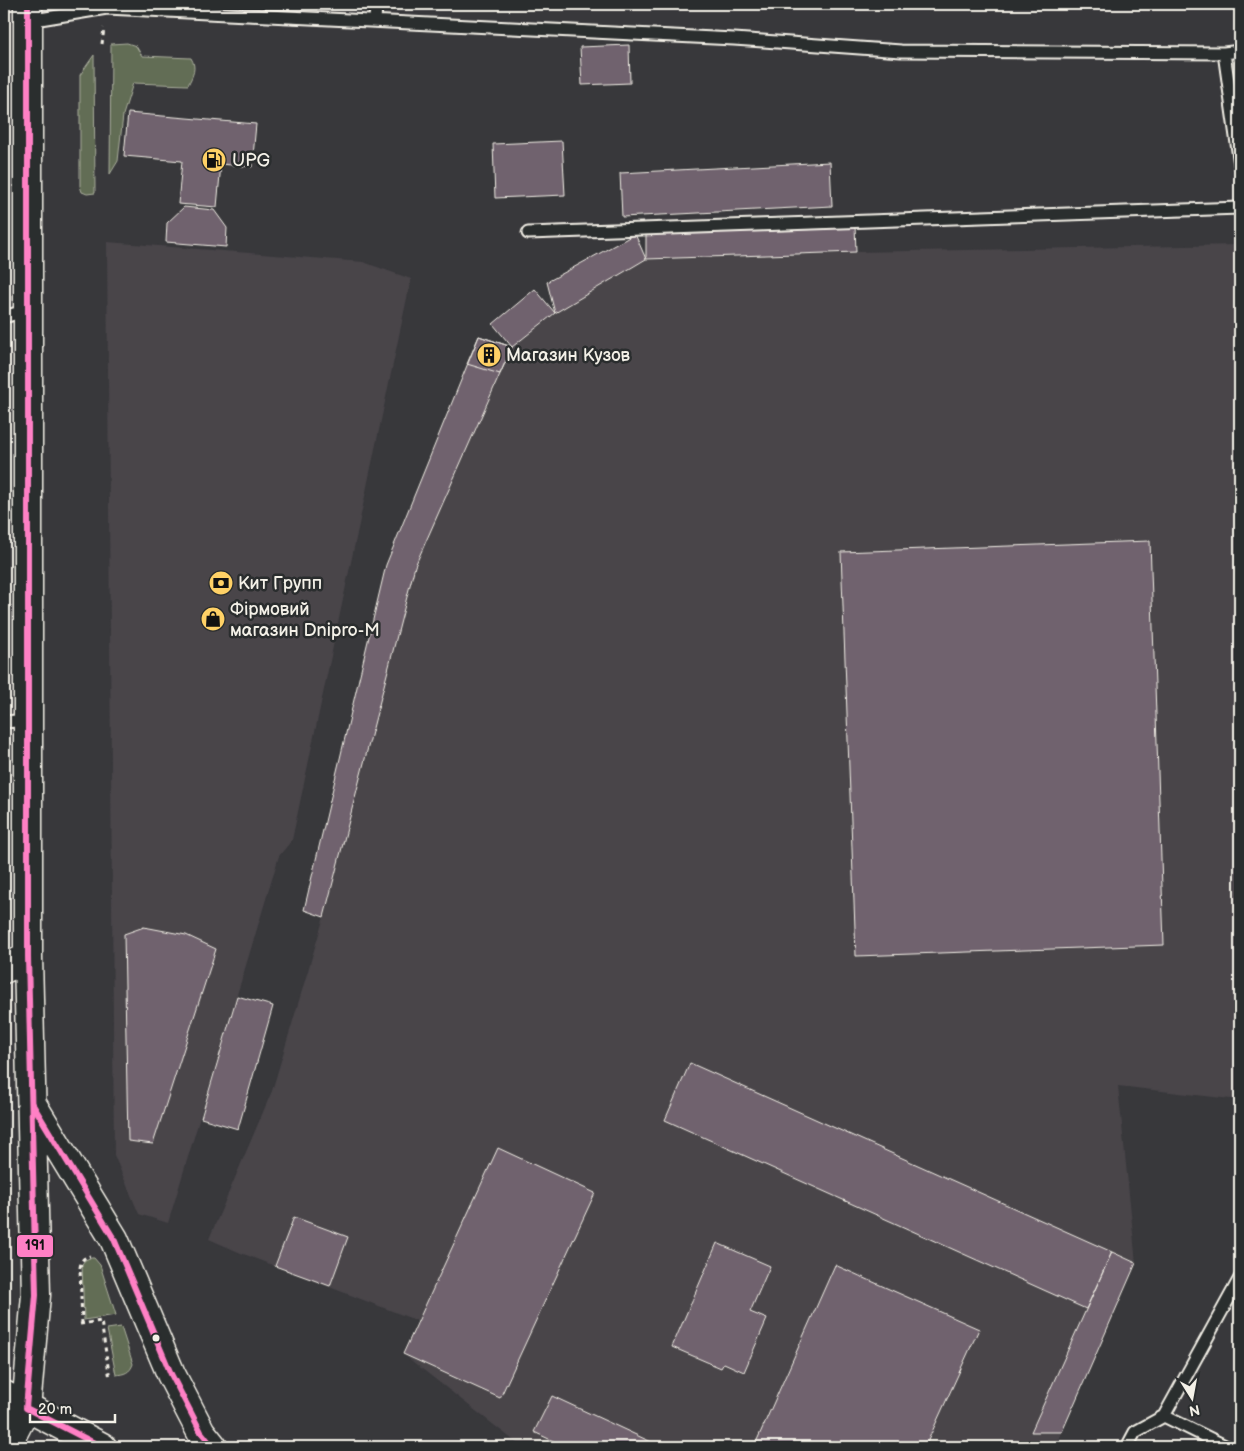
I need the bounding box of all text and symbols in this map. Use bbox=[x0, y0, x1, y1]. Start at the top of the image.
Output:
fuel station icon: UPG bbox=[201, 147, 227, 173]
place label: UPG bbox=[232, 150, 270, 171]
building icon: Магазин Кузов bbox=[476, 342, 502, 368]
place label: Магазин Кузов bbox=[506, 345, 631, 366]
bank icon: Кит Групп bbox=[208, 570, 234, 596]
place label: Кит Групп bbox=[238, 573, 322, 594]
place label: Фірмовий магазин Dnipro-M bbox=[230, 599, 380, 641]
shop icon: Фірмовий магазин Dnipro-M bbox=[200, 606, 226, 632]
line badge: 191 bbox=[16, 1234, 54, 1258]
text: 191 bbox=[25, 1237, 45, 1254]
unlabelled marker bbox=[151, 1333, 161, 1343]
north arrow bbox=[1166, 1374, 1216, 1424]
scale bar bbox=[30, 1391, 115, 1423]
text: 20 m bbox=[38, 1400, 72, 1419]
text: N bbox=[1188, 1401, 1201, 1420]

